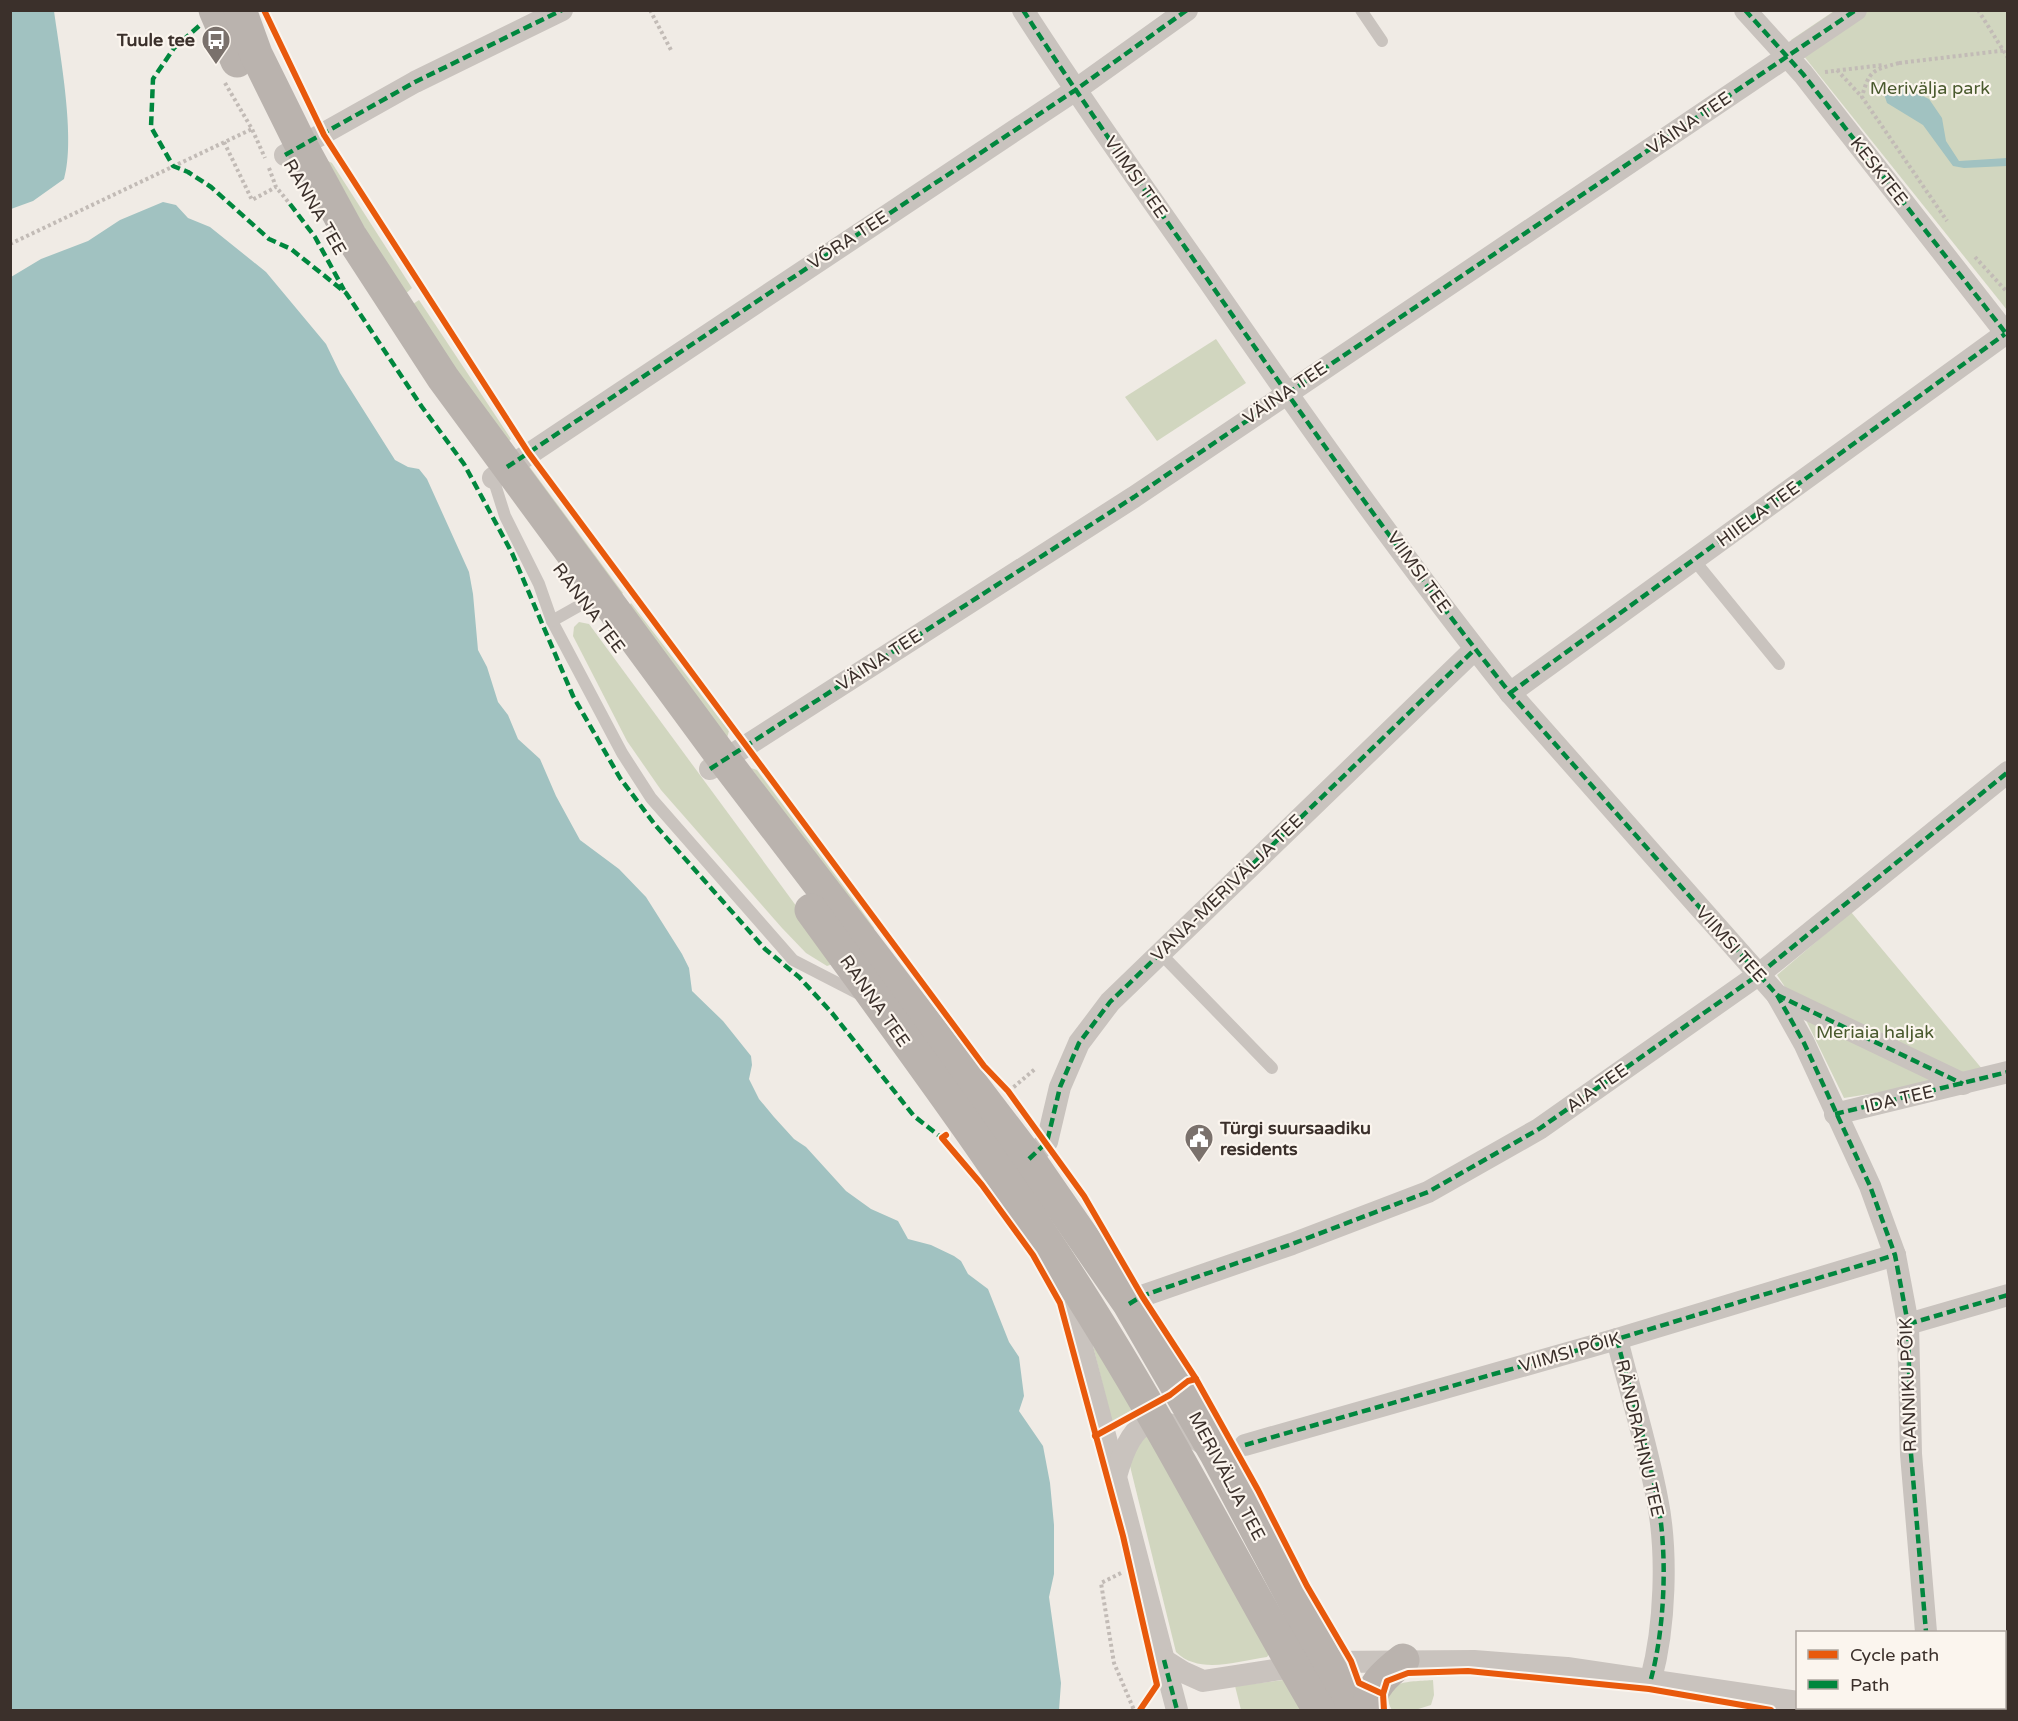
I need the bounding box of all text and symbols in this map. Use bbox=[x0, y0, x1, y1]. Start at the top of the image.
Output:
bus stop icon: Tuule tee bbox=[200, 24, 232, 66]
place label: Tuule tee bbox=[116, 29, 195, 51]
park label: Merivälja park bbox=[1870, 77, 1990, 99]
street label: VÄINA TEE bbox=[1643, 87, 1735, 159]
street label: VIIMSI TEE bbox=[1100, 132, 1172, 222]
street label: KESKTEE bbox=[1846, 132, 1912, 210]
street label: RANNA TEE bbox=[279, 155, 351, 259]
street label: VÕRA TEE bbox=[804, 206, 892, 274]
street label: VÄINA TEE bbox=[1239, 357, 1331, 429]
street label: HIIELA TEE bbox=[1712, 476, 1804, 552]
street label: VIIMSI TEE bbox=[1382, 527, 1456, 617]
street label: RANNA TEE bbox=[548, 559, 630, 657]
street label: VÄINA TEE bbox=[832, 624, 926, 696]
street label: VANA-MERIVÄLJA TEE bbox=[1146, 810, 1308, 966]
street label: VIIMSI TEE bbox=[1691, 901, 1771, 987]
street label: RANNA TEE bbox=[835, 951, 915, 1051]
park label: Meriaia haljak bbox=[1816, 1021, 1934, 1043]
street label: AIA TEE bbox=[1562, 1059, 1632, 1117]
street label: IDA TEE bbox=[1862, 1080, 1936, 1118]
place label: Türgi suursaadiku residents bbox=[1219, 1117, 1371, 1160]
public building icon: Türgi suursaadiku residents bbox=[1183, 1122, 1215, 1164]
street label: RANNIKU PÕIK bbox=[1895, 1317, 1921, 1453]
street label: VIIMSI PÕIK bbox=[1517, 1327, 1623, 1377]
street label: RÄNDRAHNU TEE bbox=[1611, 1357, 1669, 1519]
street label: MERIVÄLJA TEE bbox=[1184, 1408, 1270, 1544]
legend bbox=[1796, 1631, 2006, 1709]
text: Cycle path bbox=[1850, 1644, 1939, 1666]
text: Path bbox=[1850, 1674, 1889, 1696]

